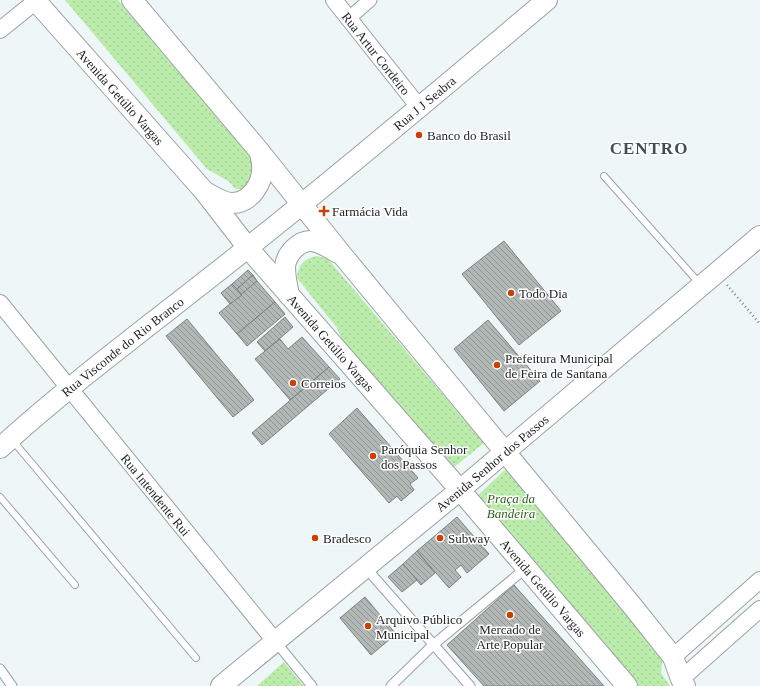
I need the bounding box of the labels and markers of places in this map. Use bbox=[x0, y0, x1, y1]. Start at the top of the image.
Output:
place label: Banco do Brasil bbox=[427, 128, 511, 143]
marker: Banco do Brasil bbox=[414, 130, 424, 140]
place label: Farmácia Vida bbox=[332, 204, 408, 219]
marker: Farmácia Vida bbox=[319, 206, 329, 216]
place label: Todo Dia bbox=[519, 286, 568, 301]
marker: Todo Dia bbox=[506, 288, 516, 298]
place label: Prefeitura Municipal de Feira de Santana bbox=[505, 351, 613, 381]
marker: Prefeitura Municipal de Feira de Santana bbox=[492, 360, 502, 370]
place label: Correios bbox=[301, 376, 346, 391]
marker: Correios bbox=[288, 378, 298, 388]
place label: Paróquia Senhor dos Passos bbox=[381, 442, 468, 472]
marker: Paróquia Senhor dos Passos bbox=[368, 451, 378, 461]
place label: Bradesco bbox=[323, 531, 371, 546]
place label: Subway bbox=[448, 531, 490, 546]
marker: Bradesco bbox=[310, 533, 320, 543]
marker: Subway bbox=[435, 533, 445, 543]
marker: Mercado de Arte Popular bbox=[505, 610, 515, 620]
place label: Arquivo Público Municipal bbox=[376, 612, 462, 642]
marker: Arquivo Público Municipal bbox=[363, 621, 373, 631]
place label: Mercado de Arte Popular bbox=[477, 622, 544, 652]

